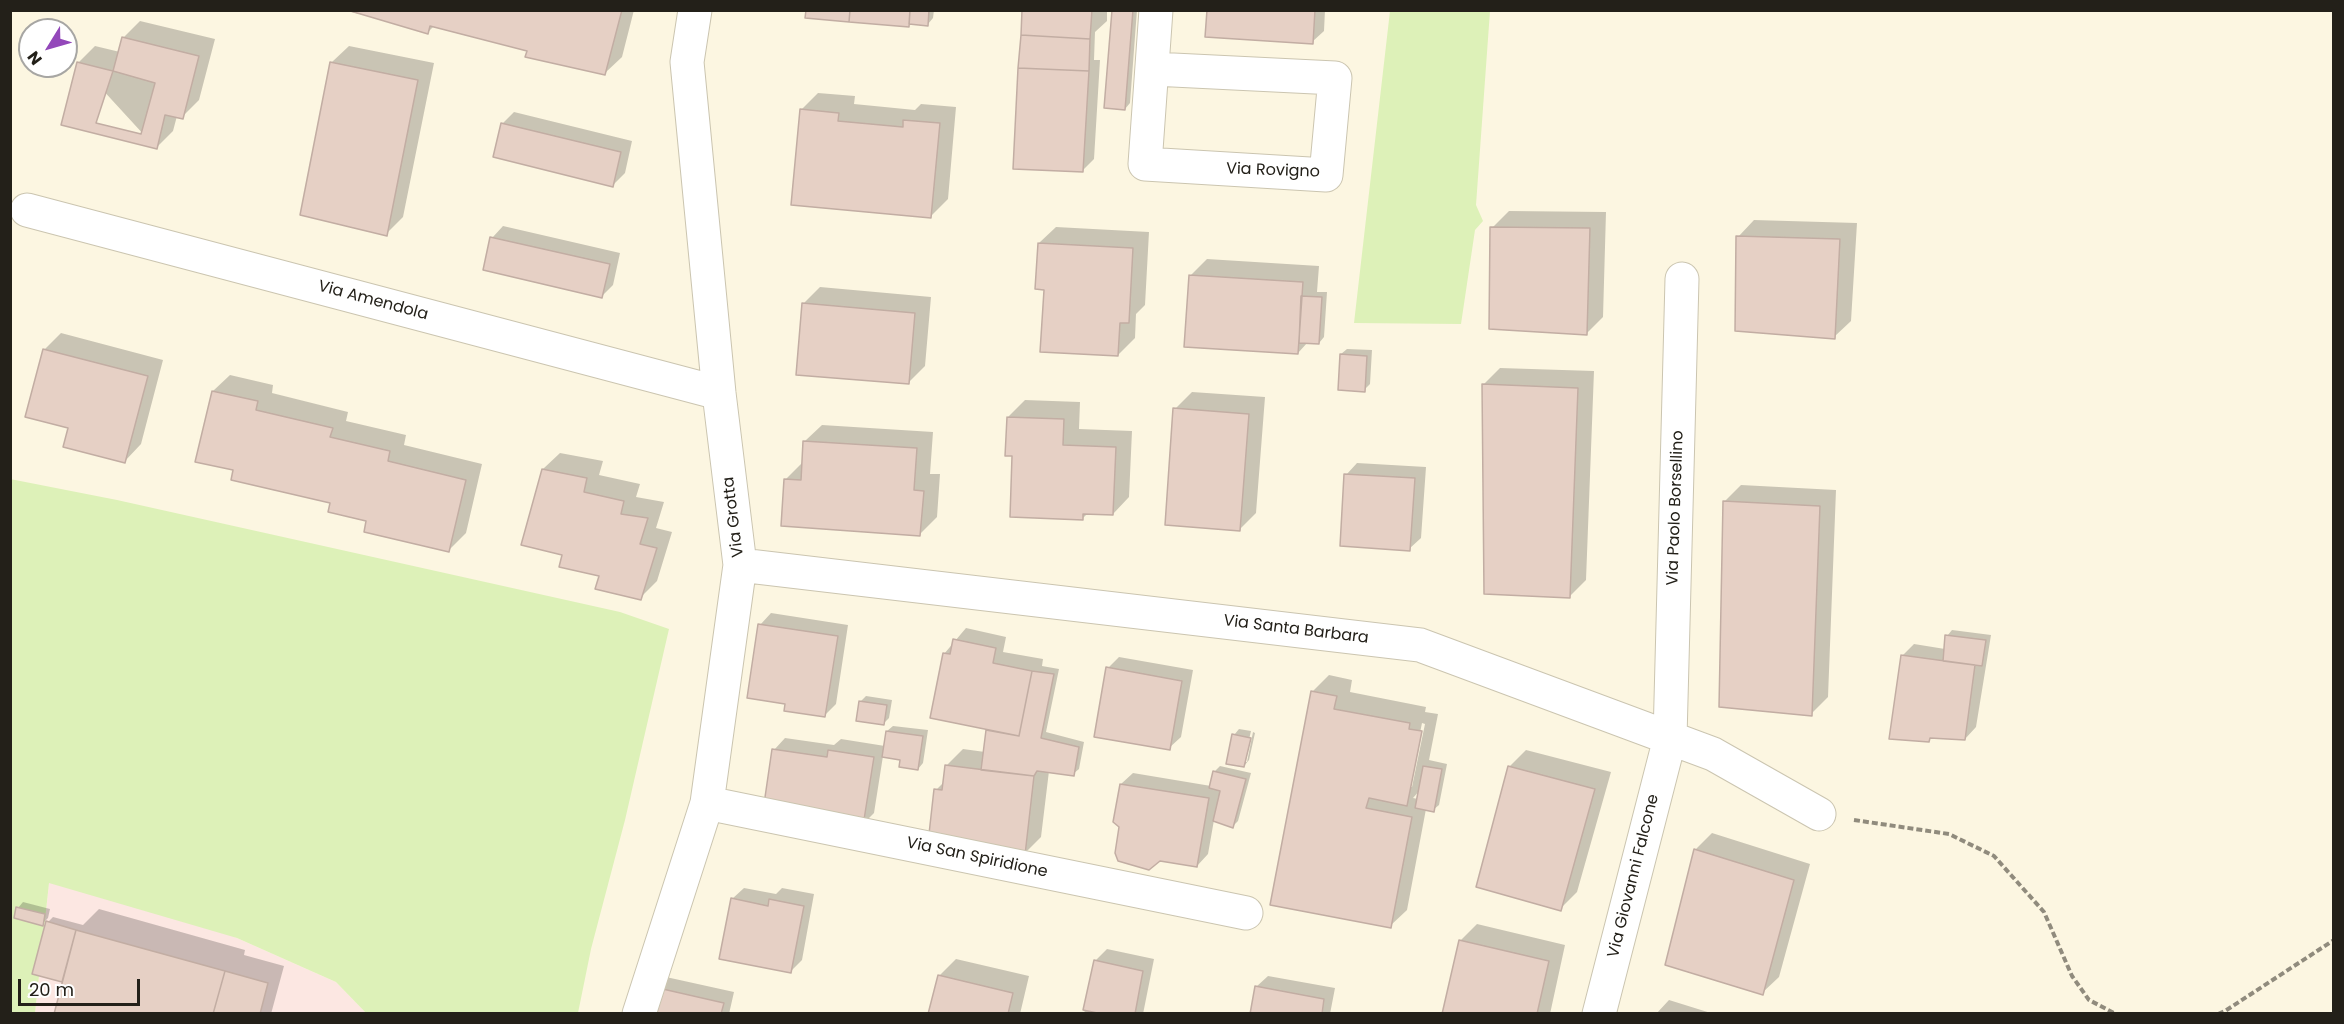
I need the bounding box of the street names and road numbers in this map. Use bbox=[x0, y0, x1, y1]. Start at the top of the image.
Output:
street label: Via Rovigno bbox=[1226, 160, 1320, 182]
street label: Via Amendola bbox=[316, 277, 430, 325]
street label: Via Paolo Borsellino bbox=[1664, 430, 1688, 586]
street label: Via Grotta bbox=[720, 476, 748, 558]
street label: Via Santa Barbara bbox=[1222, 612, 1370, 648]
street label: Via Giovanni Falcone bbox=[1604, 792, 1664, 960]
street label: Via San Spiridione bbox=[905, 834, 1049, 882]

